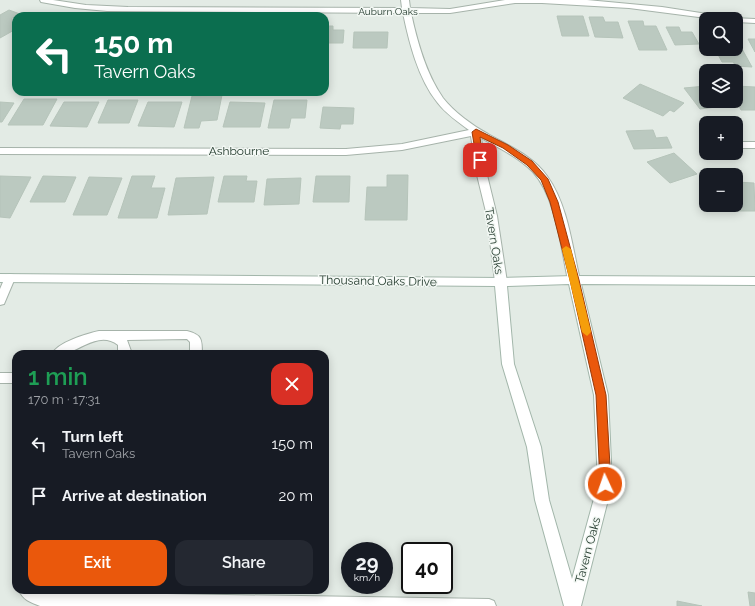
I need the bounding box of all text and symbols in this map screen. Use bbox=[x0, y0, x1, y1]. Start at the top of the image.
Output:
street label: Auburn Oaks bbox=[358, 6, 418, 17]
map controls bbox=[699, 12, 743, 212]
button: search bbox=[699, 12, 743, 56]
text: 150 m bbox=[94, 27, 173, 60]
icon: left bbox=[28, 28, 80, 80]
text: Tavern Oaks bbox=[94, 61, 195, 82]
button: layers bbox=[699, 64, 743, 108]
button: + bbox=[699, 116, 743, 160]
pin bbox=[463, 143, 497, 177]
street label: Ashbourne bbox=[209, 144, 269, 158]
icon: arrive bbox=[469, 149, 491, 171]
button: − bbox=[699, 168, 743, 212]
street label: Tavern Oaks bbox=[482, 207, 506, 276]
street label: Thousand Oaks Drive bbox=[319, 273, 437, 289]
text: 1 min bbox=[28, 362, 88, 391]
button: close bbox=[271, 363, 313, 405]
text: 170 m · 17:31 bbox=[28, 392, 100, 407]
text: Turn left bbox=[62, 428, 123, 446]
icon: left bbox=[28, 433, 50, 455]
text: 150 m bbox=[272, 435, 313, 453]
text: Tavern Oaks bbox=[62, 446, 135, 461]
position arrow bbox=[584, 463, 626, 505]
icon: arrive bbox=[28, 485, 50, 507]
text: Arrive at destination bbox=[62, 487, 207, 505]
text: 20 m bbox=[278, 487, 313, 505]
street label: Tavern Oaks bbox=[572, 515, 604, 584]
button: Exit bbox=[28, 540, 167, 586]
button: Share bbox=[175, 540, 313, 586]
speed limit sign: 40 bbox=[401, 542, 453, 594]
text: 29 bbox=[355, 551, 379, 575]
text: km/h bbox=[354, 572, 380, 583]

